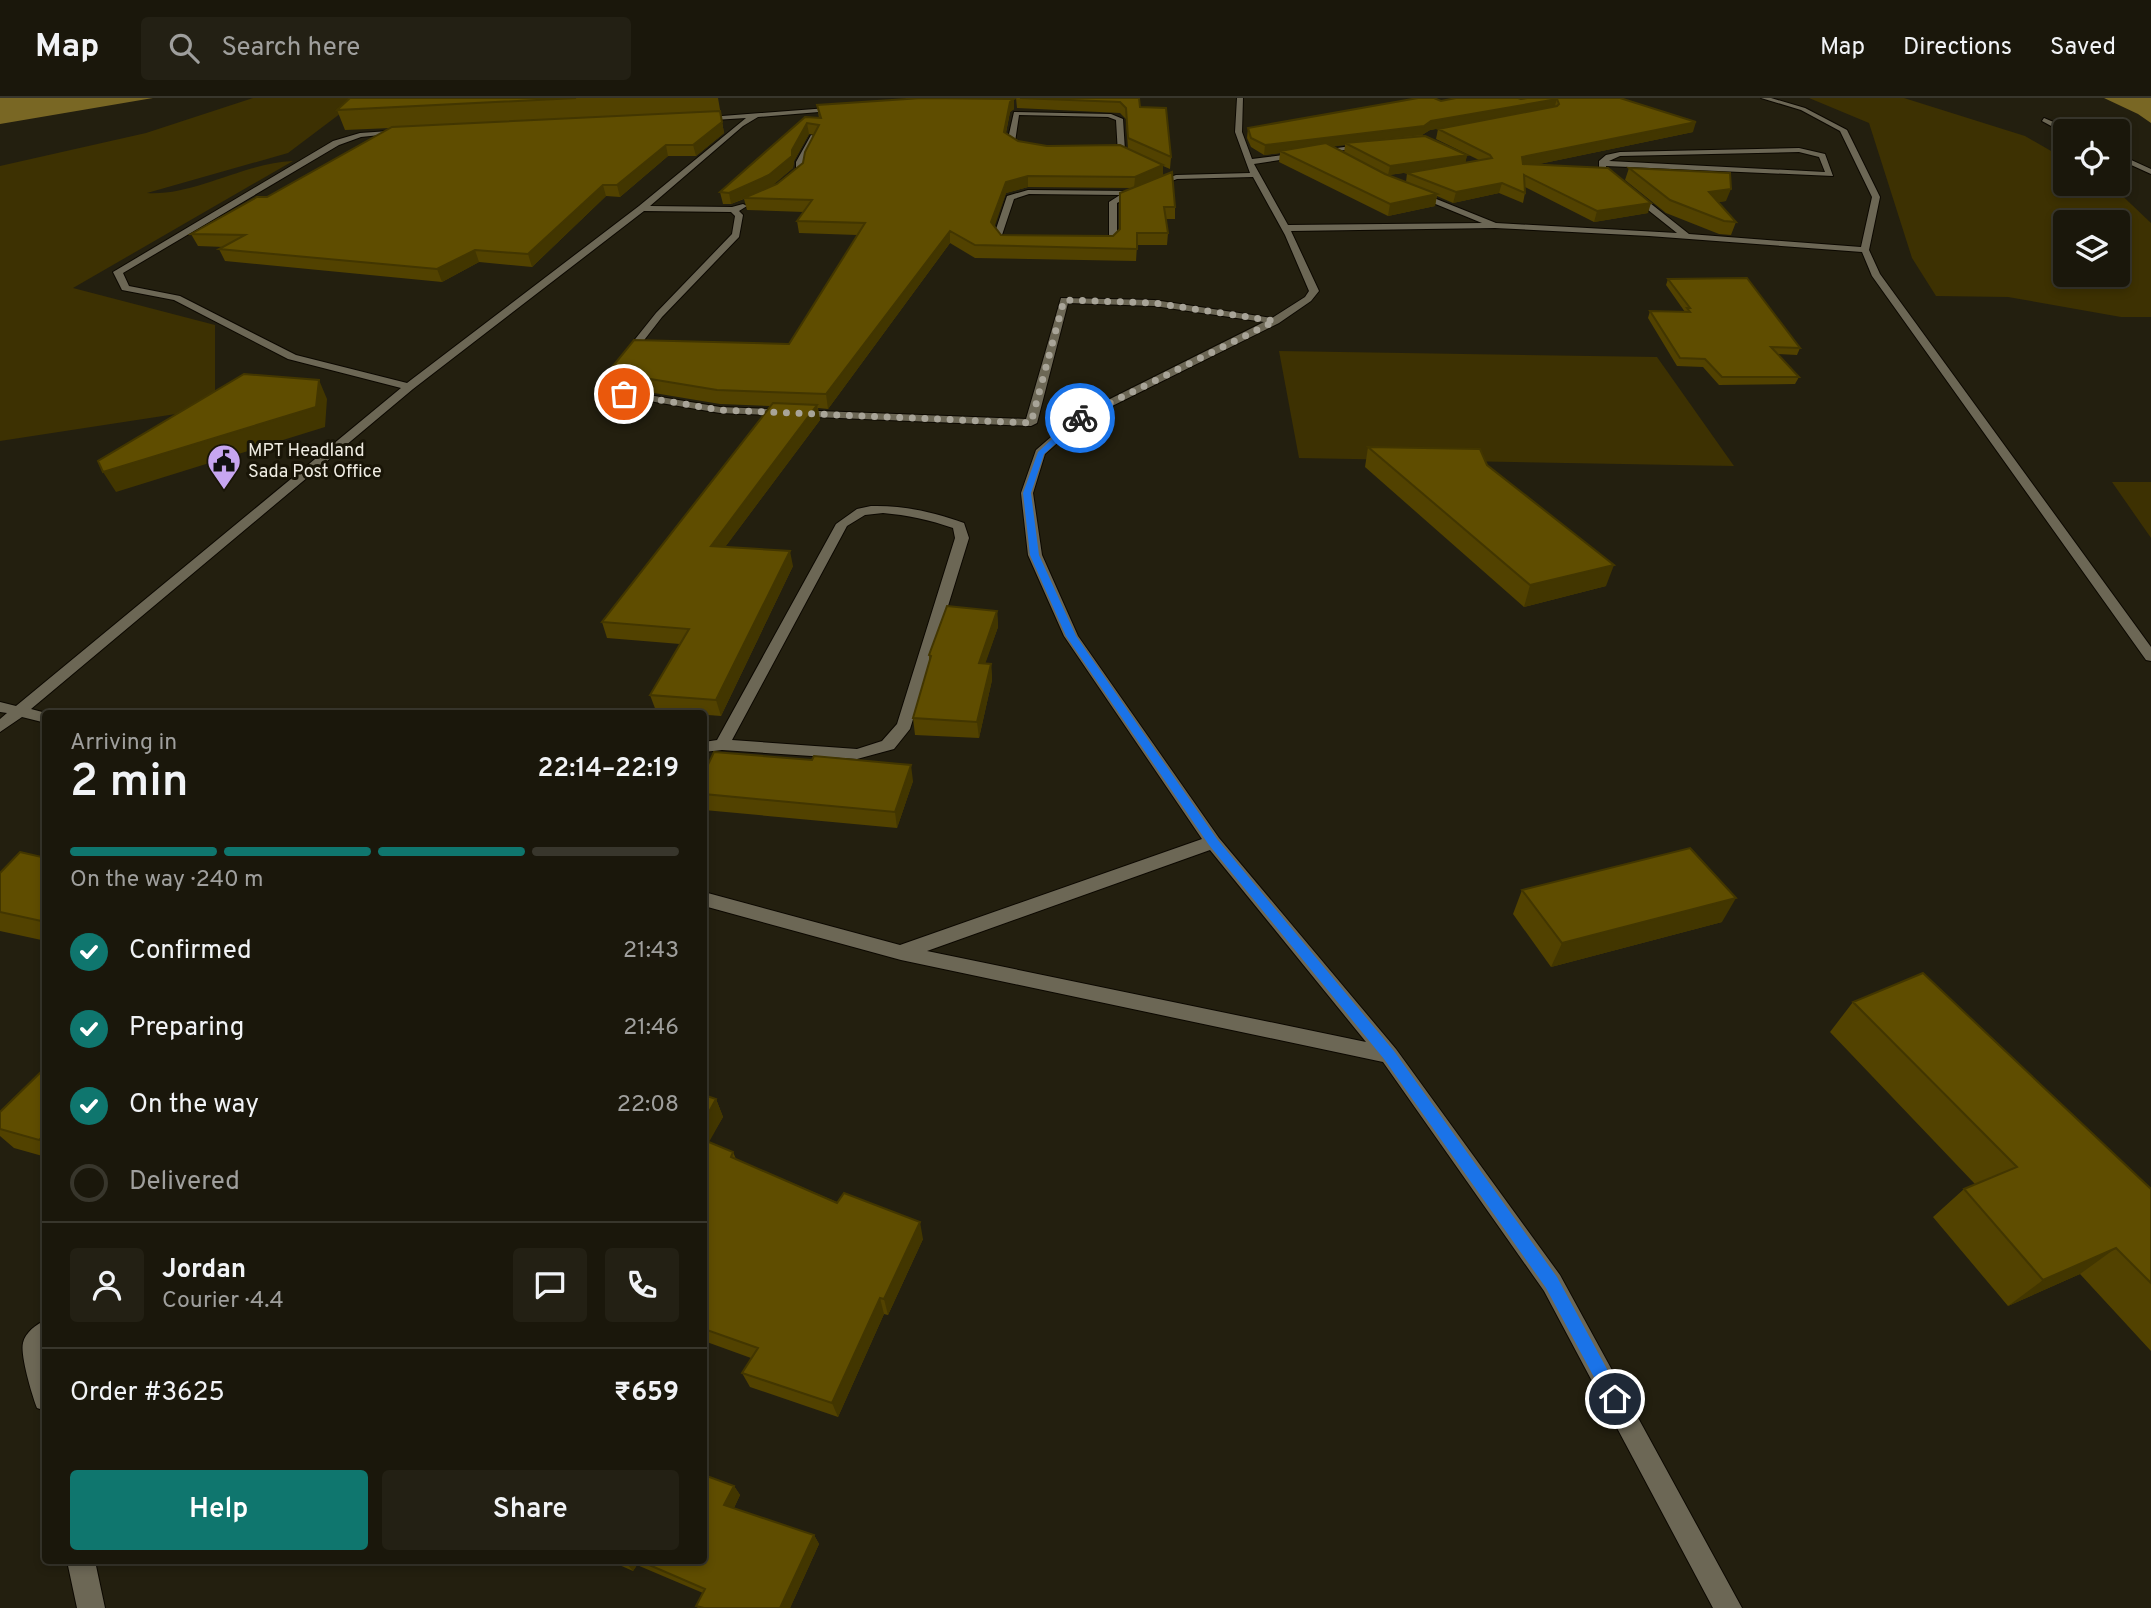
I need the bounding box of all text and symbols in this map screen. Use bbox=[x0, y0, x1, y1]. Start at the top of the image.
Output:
search box bbox=[141, 17, 631, 80]
text: Map bbox=[35, 27, 99, 69]
icon: search bbox=[165, 29, 203, 67]
text: Search here bbox=[221, 32, 360, 65]
text: Map bbox=[1820, 33, 1865, 63]
text: Directions bbox=[1903, 33, 2012, 63]
text: Saved bbox=[2050, 33, 2116, 63]
map controls bbox=[2053, 119, 2130, 287]
button: locate bbox=[2053, 119, 2130, 196]
button: layers bbox=[2053, 210, 2130, 287]
pin bbox=[594, 364, 654, 424]
icon: bag bbox=[605, 375, 643, 413]
courier bbox=[1045, 383, 1115, 453]
icon: bike bbox=[1061, 399, 1099, 437]
place label: MPT Headland Sada Post Office bbox=[248, 440, 382, 484]
public building icon: MPT Headland Sada Post Office bbox=[205, 442, 243, 491]
text: Arriving in bbox=[70, 729, 177, 758]
text: 22:14–22:19 bbox=[537, 753, 679, 786]
text: 2 min bbox=[70, 754, 189, 813]
text: On the way · 240 m bbox=[70, 866, 264, 895]
icon: check bbox=[70, 933, 108, 971]
text: Confirmed bbox=[129, 935, 252, 968]
text: 21:43 bbox=[623, 937, 679, 966]
icon: check bbox=[70, 1010, 108, 1048]
text: Preparing bbox=[129, 1012, 244, 1045]
text: 21:46 bbox=[623, 1014, 679, 1043]
icon: check bbox=[70, 1087, 108, 1125]
text: On the way bbox=[129, 1089, 259, 1122]
text: 22:08 bbox=[617, 1091, 679, 1120]
text: Delivered bbox=[129, 1166, 240, 1199]
button: person bbox=[70, 1248, 144, 1322]
button: chat bbox=[513, 1248, 587, 1322]
button: phone bbox=[605, 1248, 679, 1322]
text: Jordan bbox=[162, 1254, 246, 1287]
text: Courier · 4.4 bbox=[162, 1287, 284, 1316]
pin bbox=[1585, 1369, 1645, 1429]
text: Order #3625 bbox=[70, 1377, 225, 1410]
text: ₹659 bbox=[614, 1377, 679, 1410]
icon: home bbox=[1596, 1380, 1634, 1418]
button: Help bbox=[70, 1470, 368, 1550]
button: Share bbox=[382, 1470, 679, 1550]

